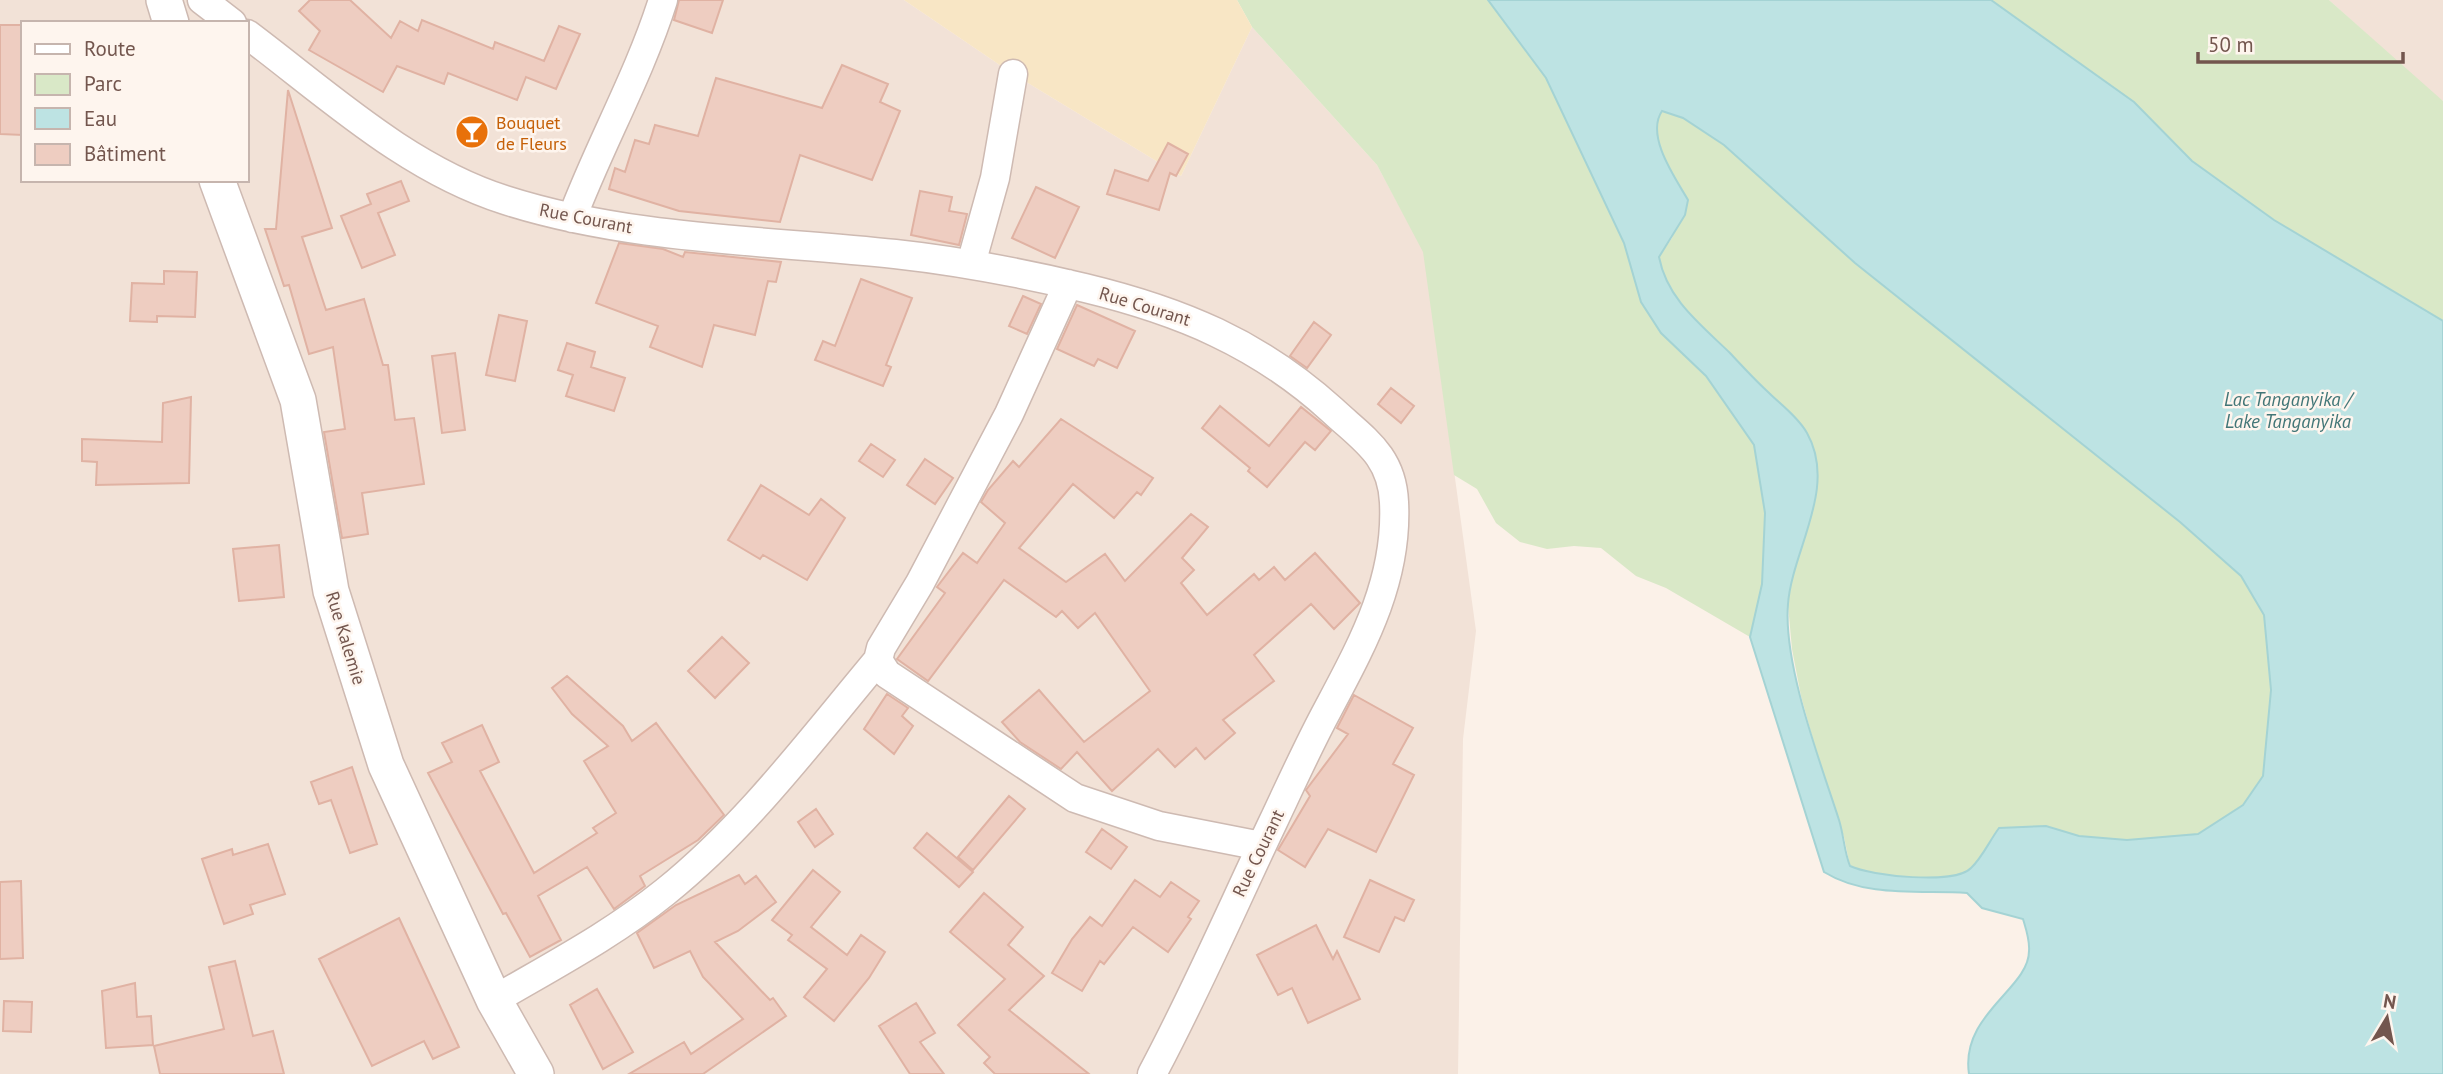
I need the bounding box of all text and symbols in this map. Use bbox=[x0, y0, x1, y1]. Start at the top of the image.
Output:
legend bbox=[21, 21, 248, 182]
scale bar bbox=[2198, 21, 2403, 65]
text: 50 m bbox=[2208, 31, 2254, 58]
text: Route bbox=[84, 35, 136, 62]
text: Parc bbox=[84, 70, 122, 97]
text: Eau bbox=[84, 105, 117, 132]
place label: Bouquet de Fleurs bbox=[496, 111, 567, 155]
bar icon: Bouquet de Fleurs bbox=[453, 113, 491, 151]
text: Bâtiment bbox=[84, 140, 166, 167]
street label: Rue Courant bbox=[538, 198, 634, 238]
street label: Rue Courant bbox=[1097, 281, 1193, 331]
water label: Lac Tanganyika / Lake Tanganyika bbox=[2224, 387, 2356, 433]
street label: Rue Kalemie bbox=[321, 588, 371, 688]
street label: Rue Courant bbox=[1227, 806, 1289, 900]
north arrow bbox=[2352, 983, 2422, 1053]
text: N bbox=[2382, 988, 2398, 1014]

